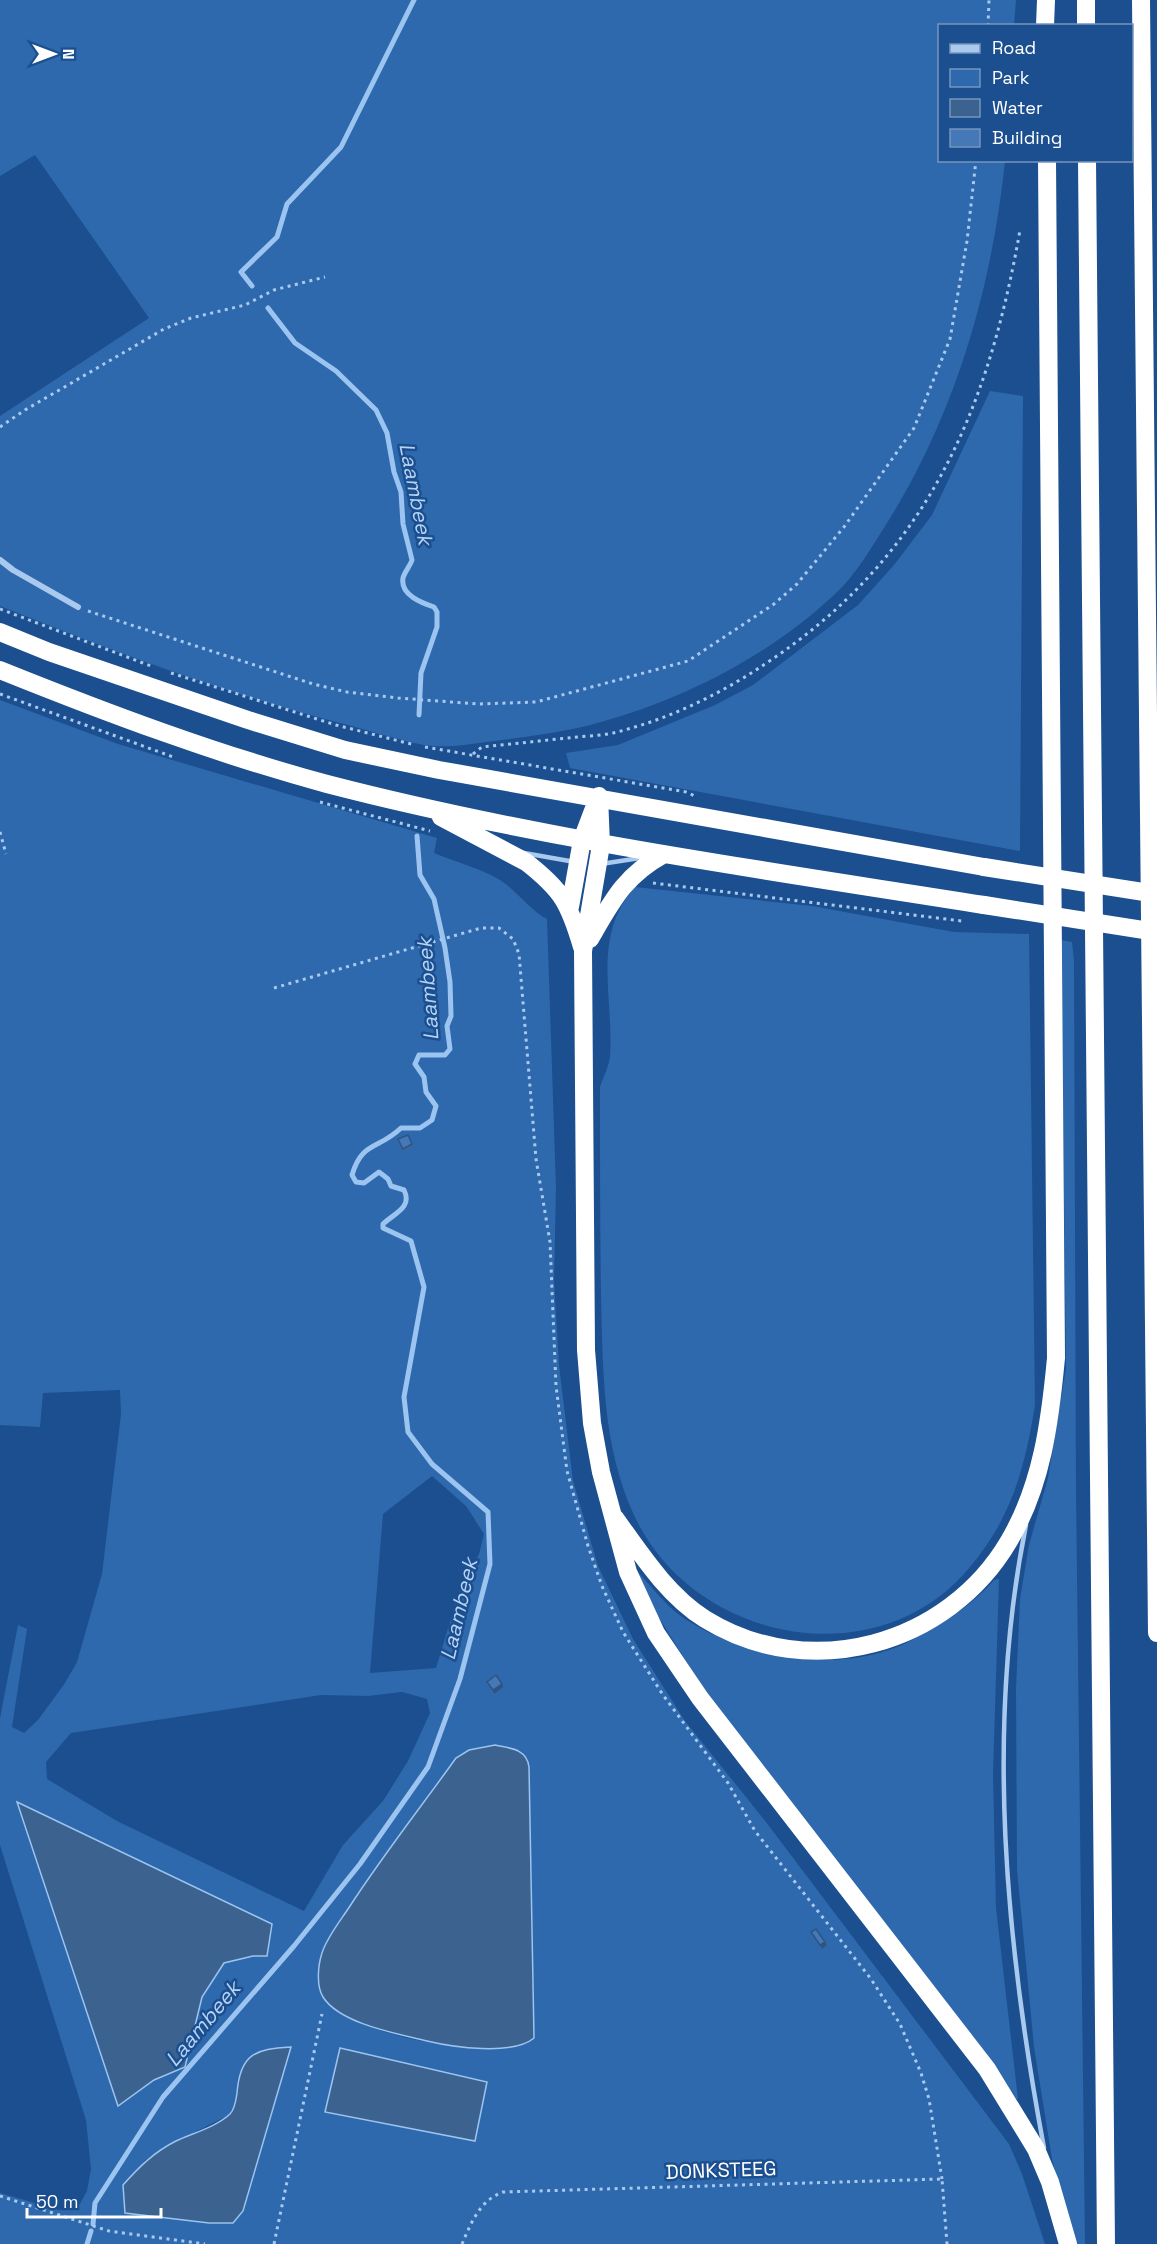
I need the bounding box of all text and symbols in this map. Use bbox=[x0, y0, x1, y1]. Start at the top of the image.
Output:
north arrow bbox=[24, 24, 84, 84]
legend bbox=[938, 24, 1133, 162]
text: Road bbox=[992, 36, 1036, 59]
text: N bbox=[58, 49, 79, 59]
text: Park bbox=[992, 66, 1030, 89]
text: Water bbox=[992, 96, 1043, 119]
text: Building bbox=[992, 126, 1062, 149]
water label: Laambeek bbox=[393, 441, 440, 550]
water label: Laambeek bbox=[410, 934, 445, 1042]
water label: Laambeek bbox=[434, 1553, 484, 1662]
water label: Laambeek bbox=[159, 1973, 248, 2072]
street label: DONKSTEEG bbox=[665, 2155, 777, 2185]
scale bar bbox=[27, 2181, 160, 2219]
text: 50 m bbox=[36, 2190, 78, 2213]

